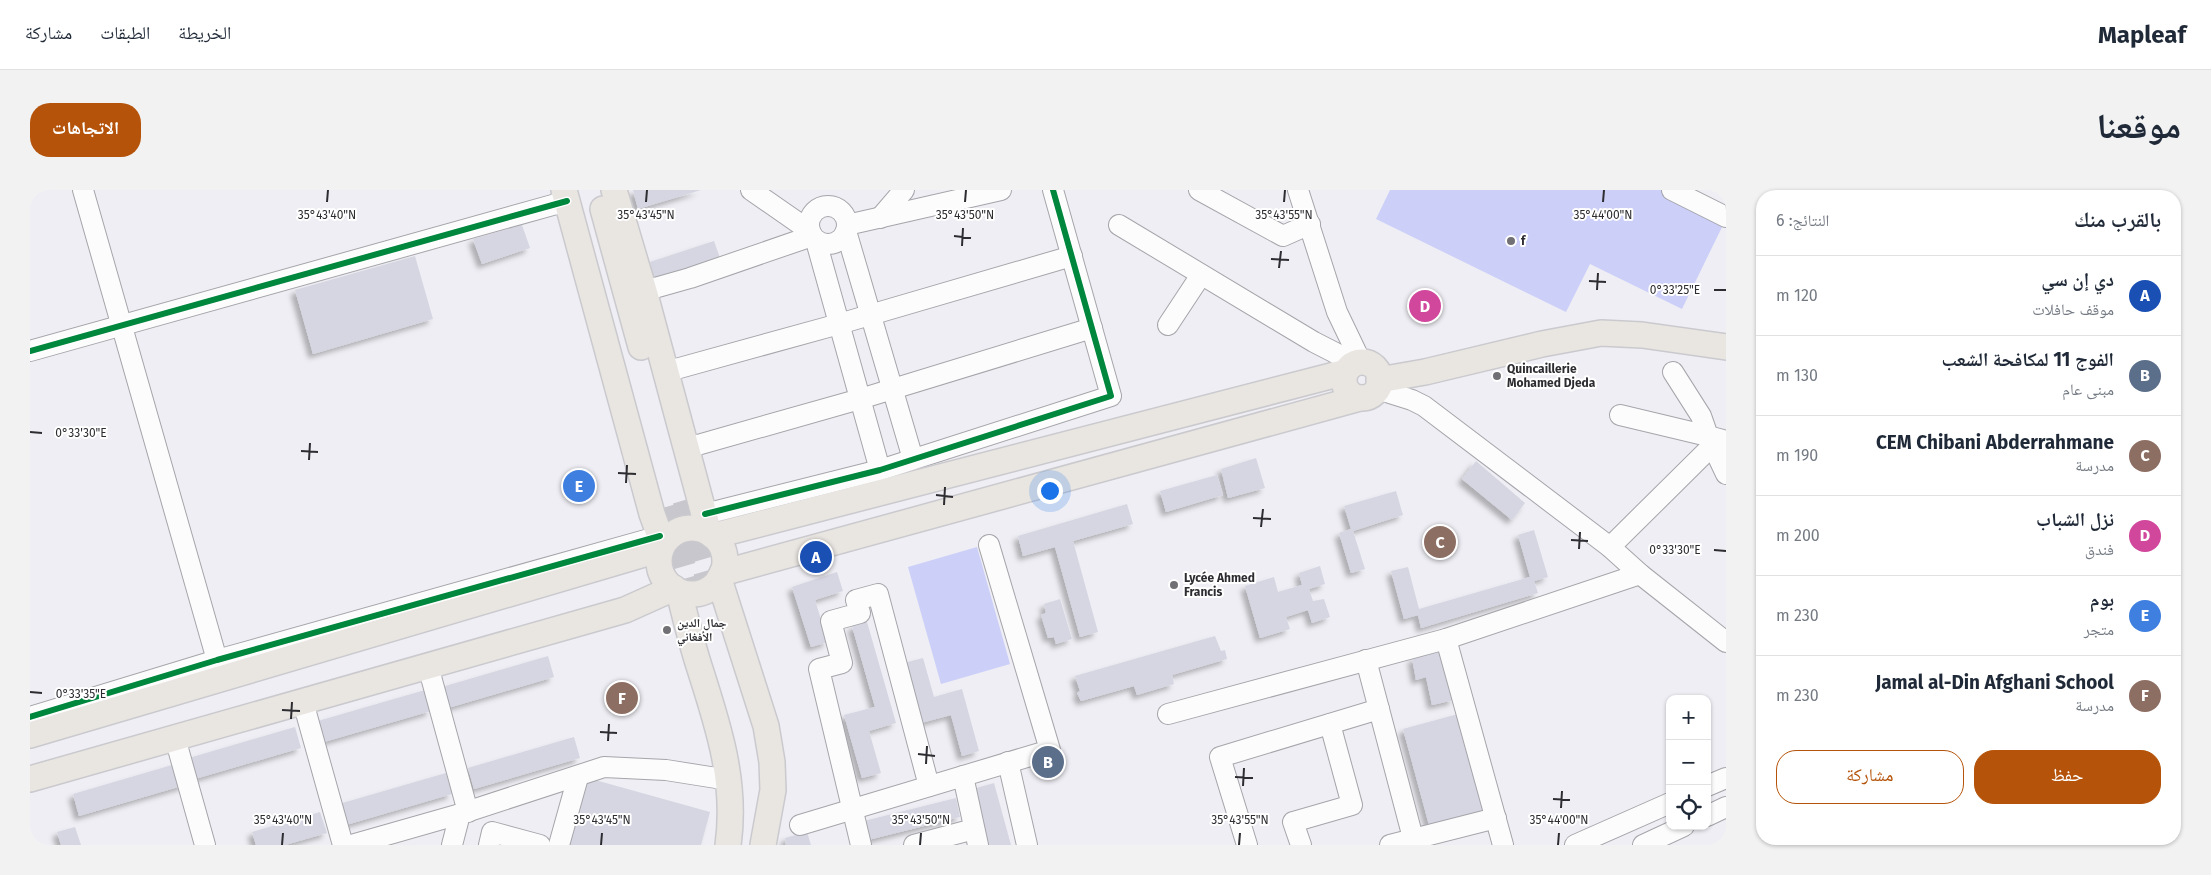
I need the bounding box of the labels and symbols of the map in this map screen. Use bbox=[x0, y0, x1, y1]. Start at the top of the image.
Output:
text: 35°43'40"N bbox=[298, 208, 356, 222]
text: 35°43'45"N bbox=[617, 208, 675, 222]
text: 35°43'50"N bbox=[936, 208, 994, 222]
text: 35°43'55"N bbox=[1255, 208, 1313, 222]
text: 35°44'00"N bbox=[1573, 208, 1633, 222]
place label: f bbox=[1521, 234, 1527, 248]
marker: f bbox=[1505, 235, 1517, 247]
text: 0°33'25"E bbox=[1650, 283, 1700, 297]
pin: D bbox=[1409, 287, 1441, 325]
place label: Quincaillerie Mohamed Djeda bbox=[1507, 362, 1596, 390]
marker: Quincaillerie Mohamed Djeda bbox=[1491, 370, 1503, 382]
text: 0°33'30"E bbox=[55, 426, 107, 440]
pin: E bbox=[563, 467, 595, 505]
your location bbox=[1037, 478, 1063, 504]
pin: C bbox=[1424, 523, 1456, 561]
pin: A bbox=[800, 538, 832, 576]
text: 0°33'30"E bbox=[1649, 543, 1701, 557]
place label: Lycée Ahmed Francis bbox=[1184, 571, 1255, 599]
marker: Lycée Ahmed Francis bbox=[1168, 579, 1180, 591]
place label: جمال الدين الأفغاني bbox=[677, 616, 727, 647]
marker: جمال الدين الأفغاني bbox=[661, 624, 673, 636]
pin: F bbox=[606, 679, 638, 717]
text: 0°33'35"E bbox=[56, 687, 106, 701]
pin: B bbox=[1032, 743, 1064, 781]
text: 35°43'40"N bbox=[254, 813, 312, 827]
text: 35°43'45"N bbox=[573, 813, 631, 827]
text: 35°43'50"N bbox=[892, 813, 950, 827]
text: 35°43'55"N bbox=[1211, 813, 1269, 827]
text: 35°44'00"N bbox=[1529, 813, 1589, 827]

